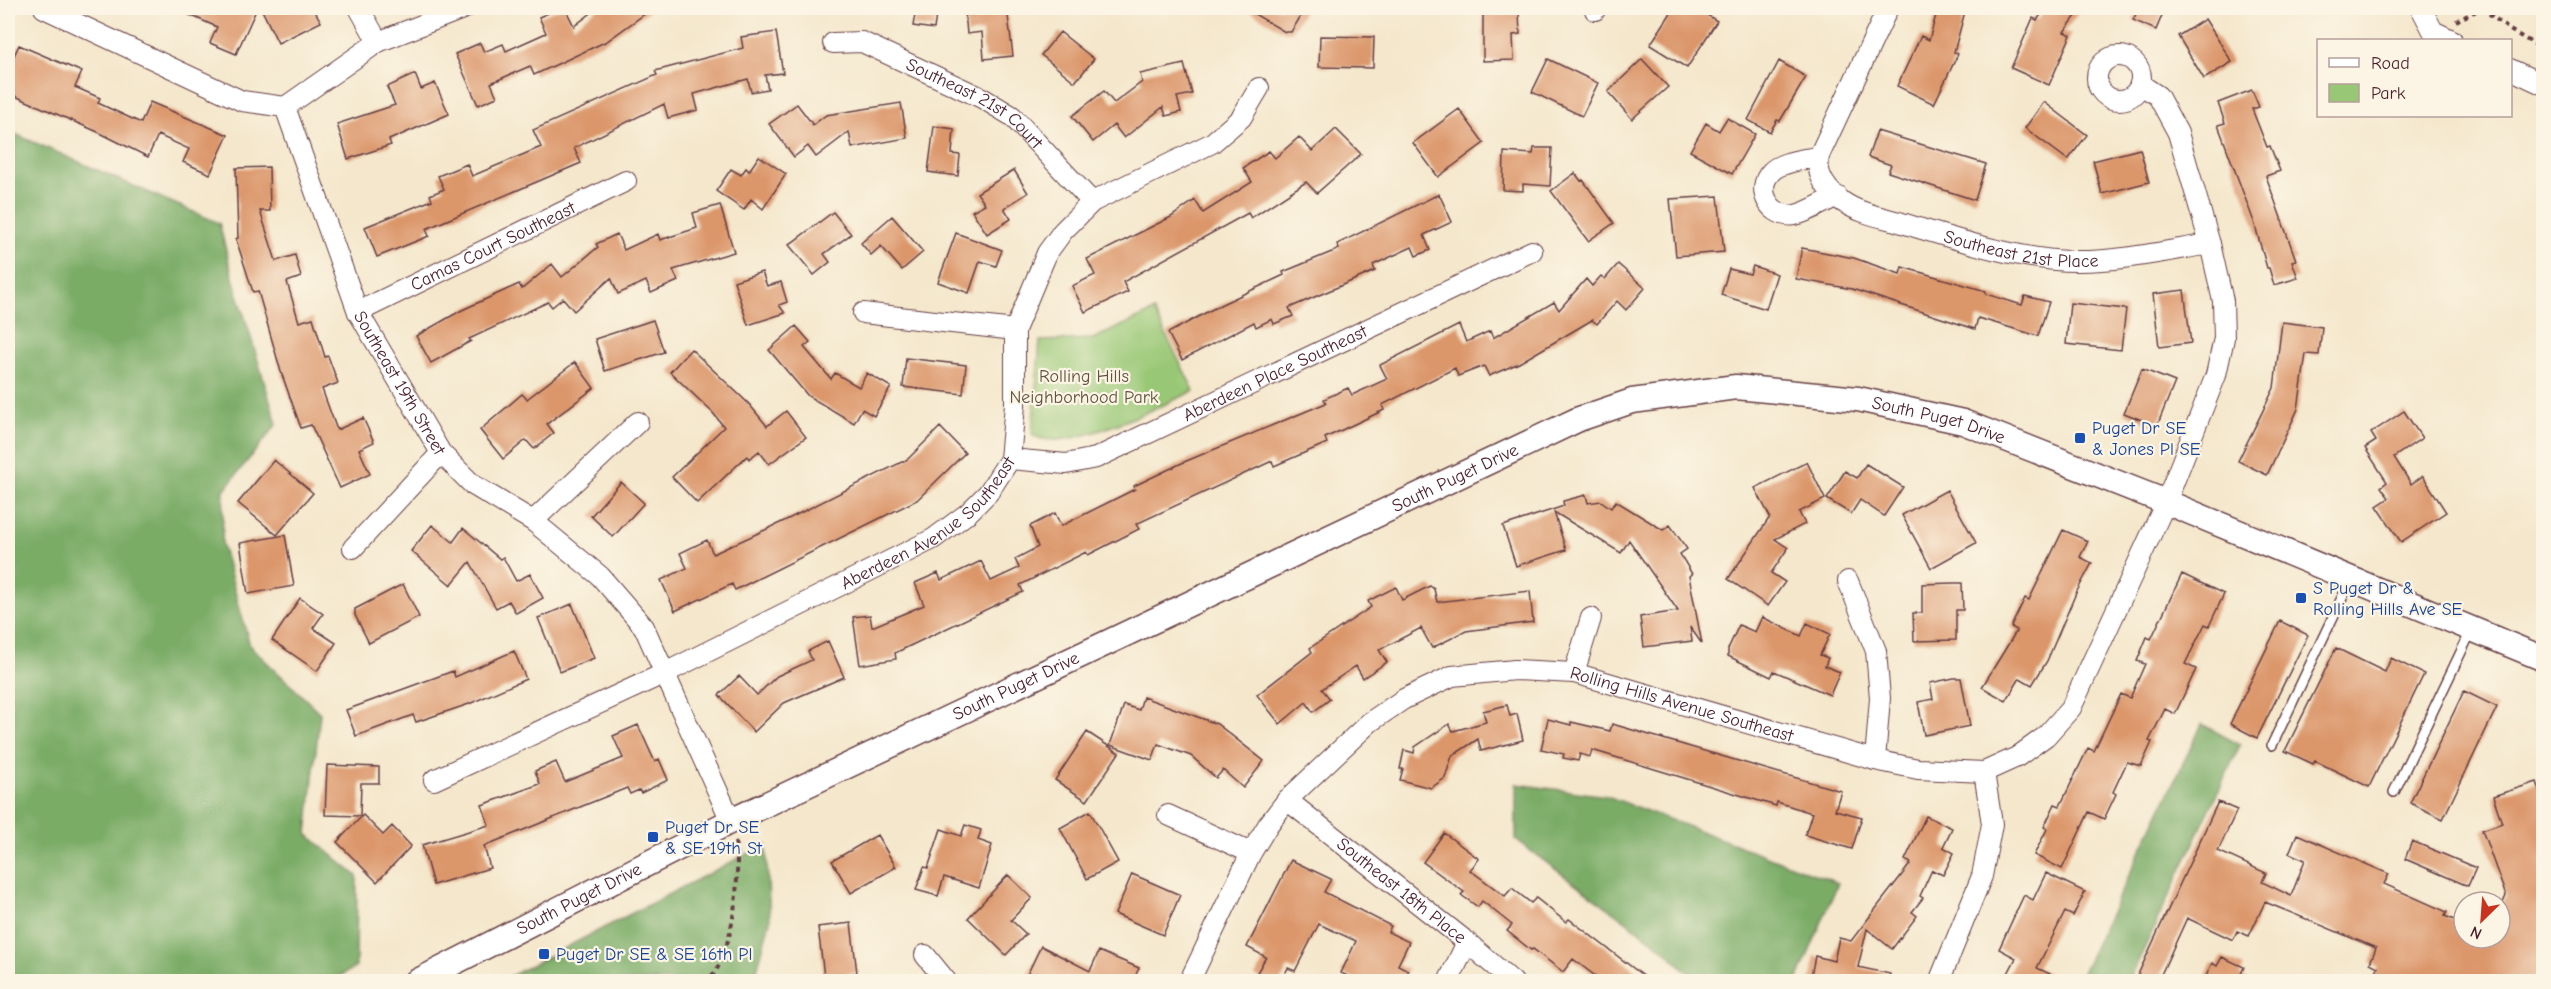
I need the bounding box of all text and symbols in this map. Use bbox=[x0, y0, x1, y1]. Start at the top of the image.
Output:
legend bbox=[2317, 39, 2512, 117]
text: Road bbox=[2371, 53, 2410, 74]
street label: Southeast 21st Court bbox=[903, 54, 1048, 153]
text: Park bbox=[2371, 83, 2406, 104]
street label: Camas Court Southeast bbox=[407, 197, 579, 295]
street label: Southeast 21st Place bbox=[1941, 226, 2099, 272]
street label: Southeast 19th Street bbox=[349, 307, 451, 459]
street label: Aberdeen Place Southeast bbox=[1180, 320, 1371, 426]
park label: Rolling Hills Neighborhood Park bbox=[1009, 366, 1159, 408]
street label: South Puget Drive bbox=[1870, 392, 2008, 448]
place label: Puget Dr SE & Jones Pl SE bbox=[2092, 418, 2201, 460]
marker: Puget Dr SE & Jones Pl SE bbox=[2073, 431, 2087, 445]
street label: South Puget Drive bbox=[1388, 439, 1522, 517]
street label: Aberdeen Avenue Southeast bbox=[837, 452, 1020, 594]
place label: S Puget Dr & Rolling Hills Ave SE bbox=[2313, 578, 2463, 620]
marker: S Puget Dr & Rolling Hills Ave SE bbox=[2294, 591, 2308, 605]
street label: South Puget Drive bbox=[949, 647, 1082, 725]
street label: Rolling Hills Avenue Southeast bbox=[1568, 662, 1797, 747]
place label: Puget Dr SE & SE 19th St bbox=[665, 817, 763, 859]
marker: Puget Dr SE & SE 19th St bbox=[646, 830, 660, 844]
street label: Southeast 18th Place bbox=[1333, 833, 1470, 948]
street label: South Puget Drive bbox=[513, 858, 645, 939]
north arrow bbox=[2452, 890, 2512, 950]
text: N bbox=[2468, 922, 2485, 943]
place label: Puget Dr SE & SE 16th Pl bbox=[556, 944, 752, 965]
marker: Puget Dr SE & SE 16th Pl bbox=[537, 947, 551, 961]

